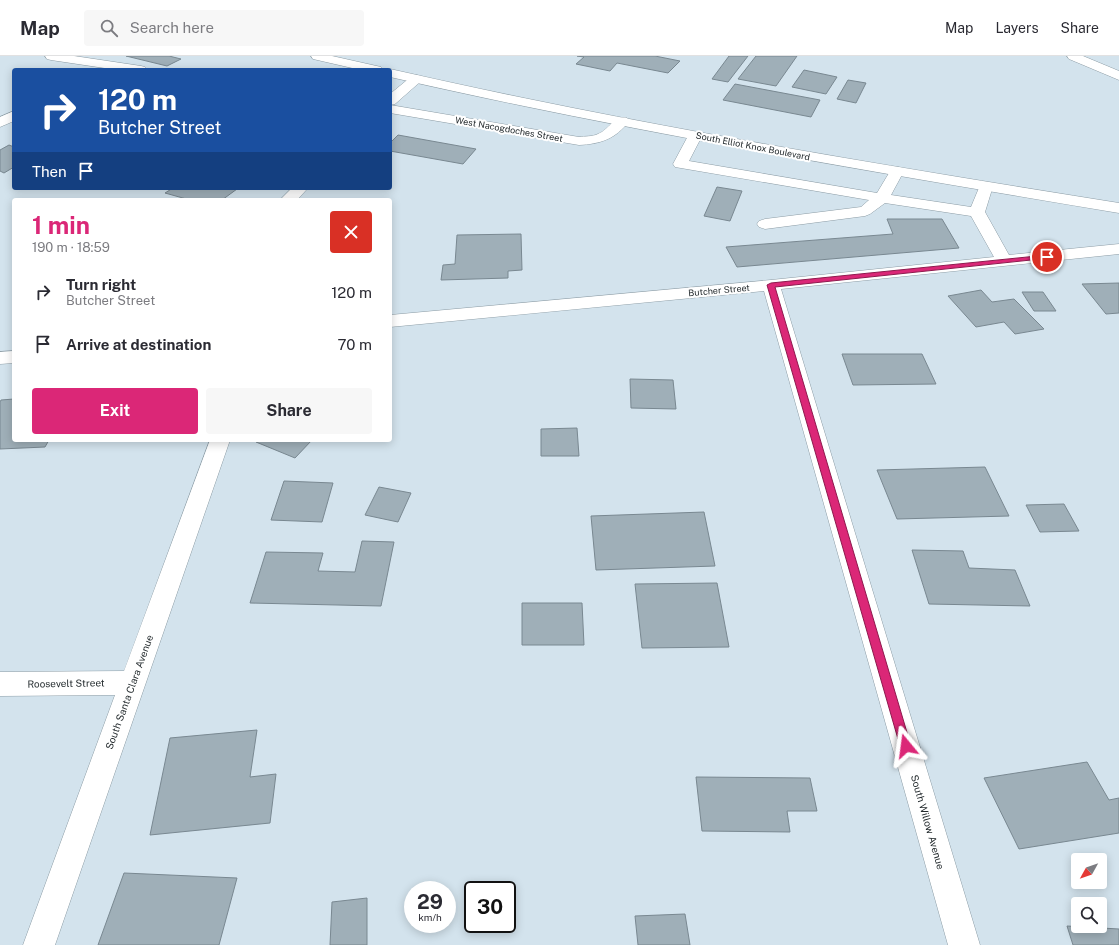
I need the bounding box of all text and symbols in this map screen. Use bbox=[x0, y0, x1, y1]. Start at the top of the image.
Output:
search box bbox=[84, 10, 364, 46]
text: Map bbox=[20, 17, 60, 39]
icon: search bbox=[98, 17, 120, 39]
text: Search here bbox=[130, 19, 214, 36]
text: Map bbox=[945, 20, 973, 36]
text: Layers bbox=[995, 20, 1039, 36]
text: Share bbox=[1061, 20, 1099, 36]
text: 120 m bbox=[98, 83, 177, 116]
icon: right bbox=[32, 84, 84, 136]
street label: West Nacogdoches Street bbox=[454, 114, 564, 144]
text: Butcher Street bbox=[98, 117, 222, 138]
street label: South Elliot Knox Boulevard bbox=[695, 130, 811, 162]
icon: arrive bbox=[75, 160, 97, 182]
text: Then bbox=[32, 163, 67, 180]
text: 1 min bbox=[32, 211, 90, 239]
button: close bbox=[330, 211, 372, 253]
text: 190 m · 18:59 bbox=[32, 240, 110, 255]
pin bbox=[1030, 240, 1064, 274]
icon: arrive bbox=[1036, 246, 1058, 268]
text: Turn right bbox=[66, 276, 136, 293]
icon: right bbox=[32, 281, 54, 303]
street label: Butcher Street bbox=[688, 282, 751, 298]
text: 120 m bbox=[331, 284, 372, 301]
text: Butcher Street bbox=[66, 293, 155, 308]
icon: arrive bbox=[32, 333, 54, 355]
text: Arrive at destination bbox=[66, 336, 211, 353]
text: 70 m bbox=[337, 336, 372, 353]
button: Exit bbox=[32, 388, 198, 434]
button: Share bbox=[206, 388, 372, 434]
street label: South Santa Clara Avenue bbox=[103, 633, 155, 751]
street label: Roosevelt Street bbox=[27, 676, 105, 690]
position arrow bbox=[885, 725, 927, 767]
street label: South Willow Avenue bbox=[909, 773, 947, 871]
north arrow bbox=[1071, 853, 1107, 889]
map controls bbox=[1071, 853, 1107, 933]
speed limit sign: 30 bbox=[464, 881, 516, 933]
text: 29 bbox=[417, 890, 443, 914]
button: search bbox=[1071, 897, 1107, 933]
text: km/h bbox=[418, 911, 442, 923]

